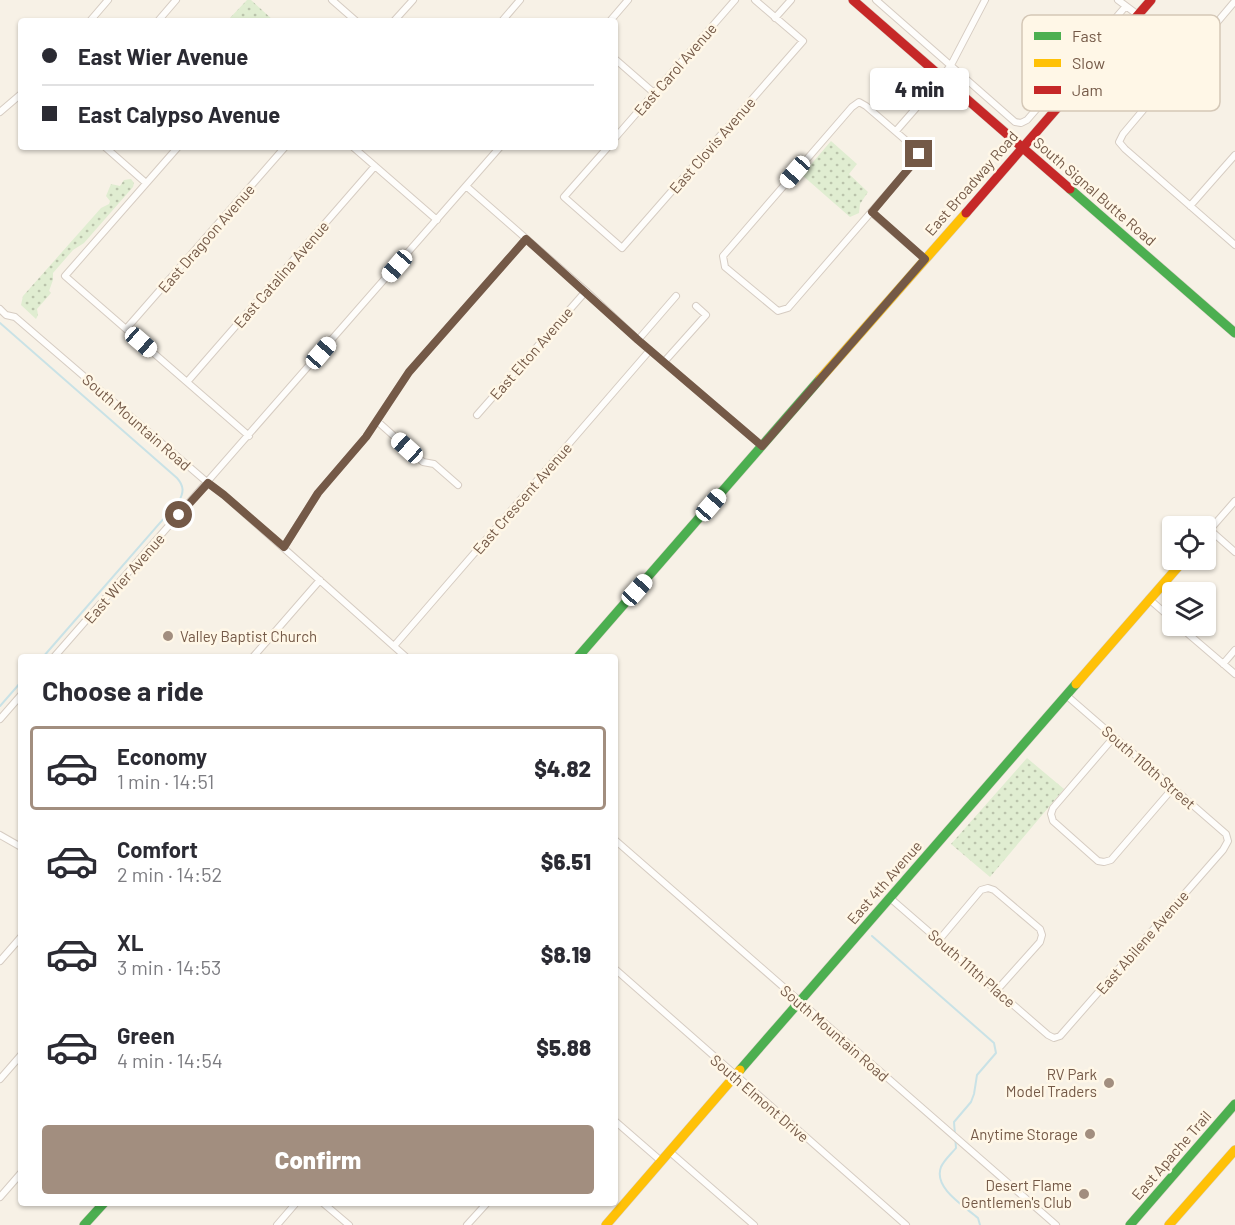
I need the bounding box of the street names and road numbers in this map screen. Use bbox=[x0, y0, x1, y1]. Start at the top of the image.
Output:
street label: East Carol Avenue bbox=[630, 19, 720, 119]
street label: East Clovis Avenue bbox=[665, 93, 759, 197]
street label: East Broadway Road bbox=[921, 127, 1021, 239]
street label: South Signal Butte Road bbox=[1030, 133, 1160, 249]
street label: East Dragoon Avenue bbox=[154, 180, 258, 296]
street label: East Catalina Avenue bbox=[230, 217, 332, 331]
street label: East Elton Avenue bbox=[486, 303, 576, 403]
street label: South Mountain Road bbox=[79, 370, 195, 474]
street label: East Crescent Avenue bbox=[469, 439, 575, 557]
street label: East Wier Avenue bbox=[80, 529, 168, 627]
street label: South 110th Street bbox=[1099, 721, 1199, 813]
street label: East 4th Avenue bbox=[843, 837, 925, 927]
street label: East Abilene Avenue bbox=[1092, 886, 1192, 998]
street label: South 111th Place bbox=[925, 925, 1019, 1011]
street label: South Mountain Road bbox=[777, 981, 893, 1085]
street label: South Elmont Drive bbox=[707, 1050, 813, 1146]
street label: East Apache Trail bbox=[1127, 1107, 1215, 1203]

